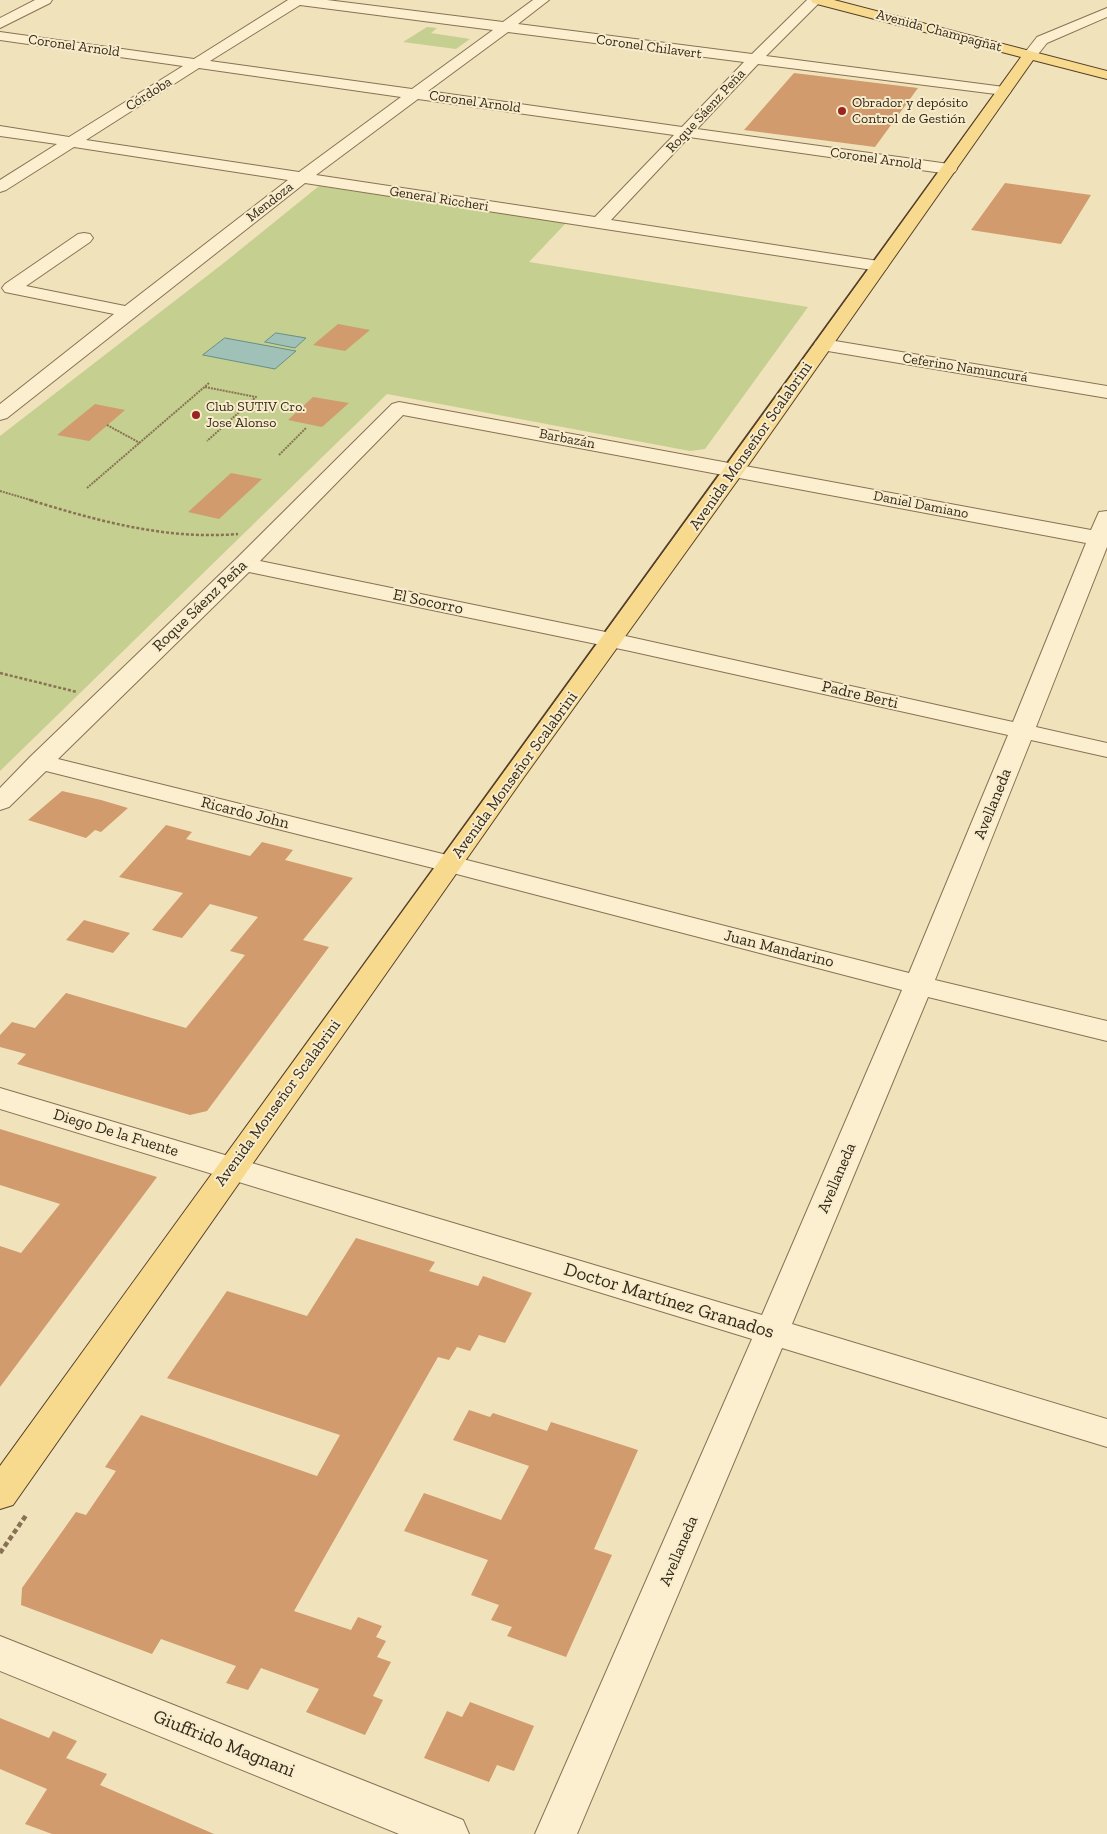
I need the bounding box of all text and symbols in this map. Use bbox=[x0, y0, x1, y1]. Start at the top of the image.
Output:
street label: Avenida Champagñat bbox=[874, 6, 1004, 56]
street label: Coronel Arnold bbox=[27, 31, 121, 61]
street label: Coronel Chilavert bbox=[595, 31, 703, 63]
street label: Roque Sáenz Peña bbox=[663, 66, 749, 156]
street label: Córdoba bbox=[123, 73, 175, 115]
street label: Coronel Arnold bbox=[428, 87, 522, 117]
place label: Obrador y depósito Control de Gestión bbox=[852, 95, 968, 128]
marker: Obrador y depósito Control de Gestión bbox=[836, 105, 848, 117]
street label: Coronel Arnold bbox=[829, 144, 923, 174]
street label: Mendoza bbox=[243, 179, 297, 225]
street label: General Riccheri bbox=[388, 183, 490, 215]
street label: Ceferino Namuncurá bbox=[901, 350, 1029, 386]
street label: Avenida Monseñor Scalabrini bbox=[685, 358, 817, 534]
place label: Club SUTIV Cro. Jose Alonso bbox=[206, 399, 305, 432]
marker: Club SUTIV Cro. Jose Alonso bbox=[190, 409, 202, 421]
street label: Barbazán bbox=[538, 425, 596, 453]
street label: Daniel Damiano bbox=[872, 488, 970, 522]
street label: Roque Sáenz Peña bbox=[149, 556, 251, 656]
street label: El Socorro bbox=[391, 585, 465, 619]
street label: Padre Berti bbox=[820, 677, 900, 713]
street label: Avenida Monseñor Scalabrini bbox=[448, 688, 582, 862]
street label: Avellaneda bbox=[970, 766, 1016, 842]
street label: Ricardo John bbox=[199, 793, 291, 833]
street label: Juan Mandarino bbox=[722, 926, 836, 972]
street label: Avenida Monseñor Scalabrini bbox=[211, 1016, 345, 1190]
street label: Diego De la Fuente bbox=[51, 1105, 181, 1161]
street label: Avellaneda bbox=[814, 1140, 860, 1216]
street label: Doctor Martínez Granados bbox=[561, 1258, 777, 1344]
street label: Avellaneda bbox=[656, 1513, 702, 1589]
street label: Giuffrido Magnani bbox=[150, 1705, 298, 1783]

